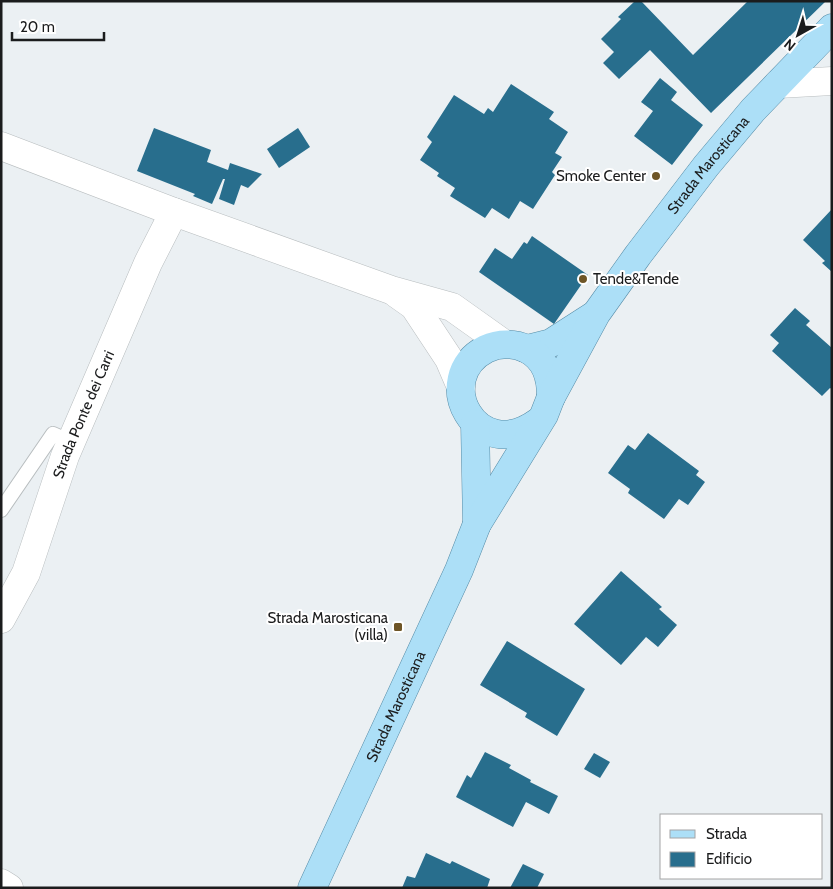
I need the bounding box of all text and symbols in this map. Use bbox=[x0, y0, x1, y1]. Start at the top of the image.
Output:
scale bar bbox=[12, 10, 105, 42]
north arrow bbox=[773, 10, 823, 60]
text: 20 m bbox=[20, 18, 55, 36]
text: N bbox=[780, 35, 799, 55]
street label: Strada Marosticana bbox=[664, 112, 754, 218]
place label: Smoke Center bbox=[556, 167, 646, 185]
marker: Smoke Center bbox=[650, 170, 662, 182]
place label: Tende&Tende bbox=[593, 270, 679, 288]
marker: Tende&Tende bbox=[577, 273, 589, 285]
street label: Strada Ponte dei Carri bbox=[49, 348, 118, 481]
place label: Strada Marosticana (villa) bbox=[268, 609, 389, 644]
marker: Strada Marosticana (villa) bbox=[392, 621, 404, 633]
street label: Strada Marosticana bbox=[362, 647, 430, 765]
legend bbox=[660, 814, 823, 879]
text: Strada bbox=[706, 825, 748, 843]
text: Edificio bbox=[706, 850, 752, 868]

